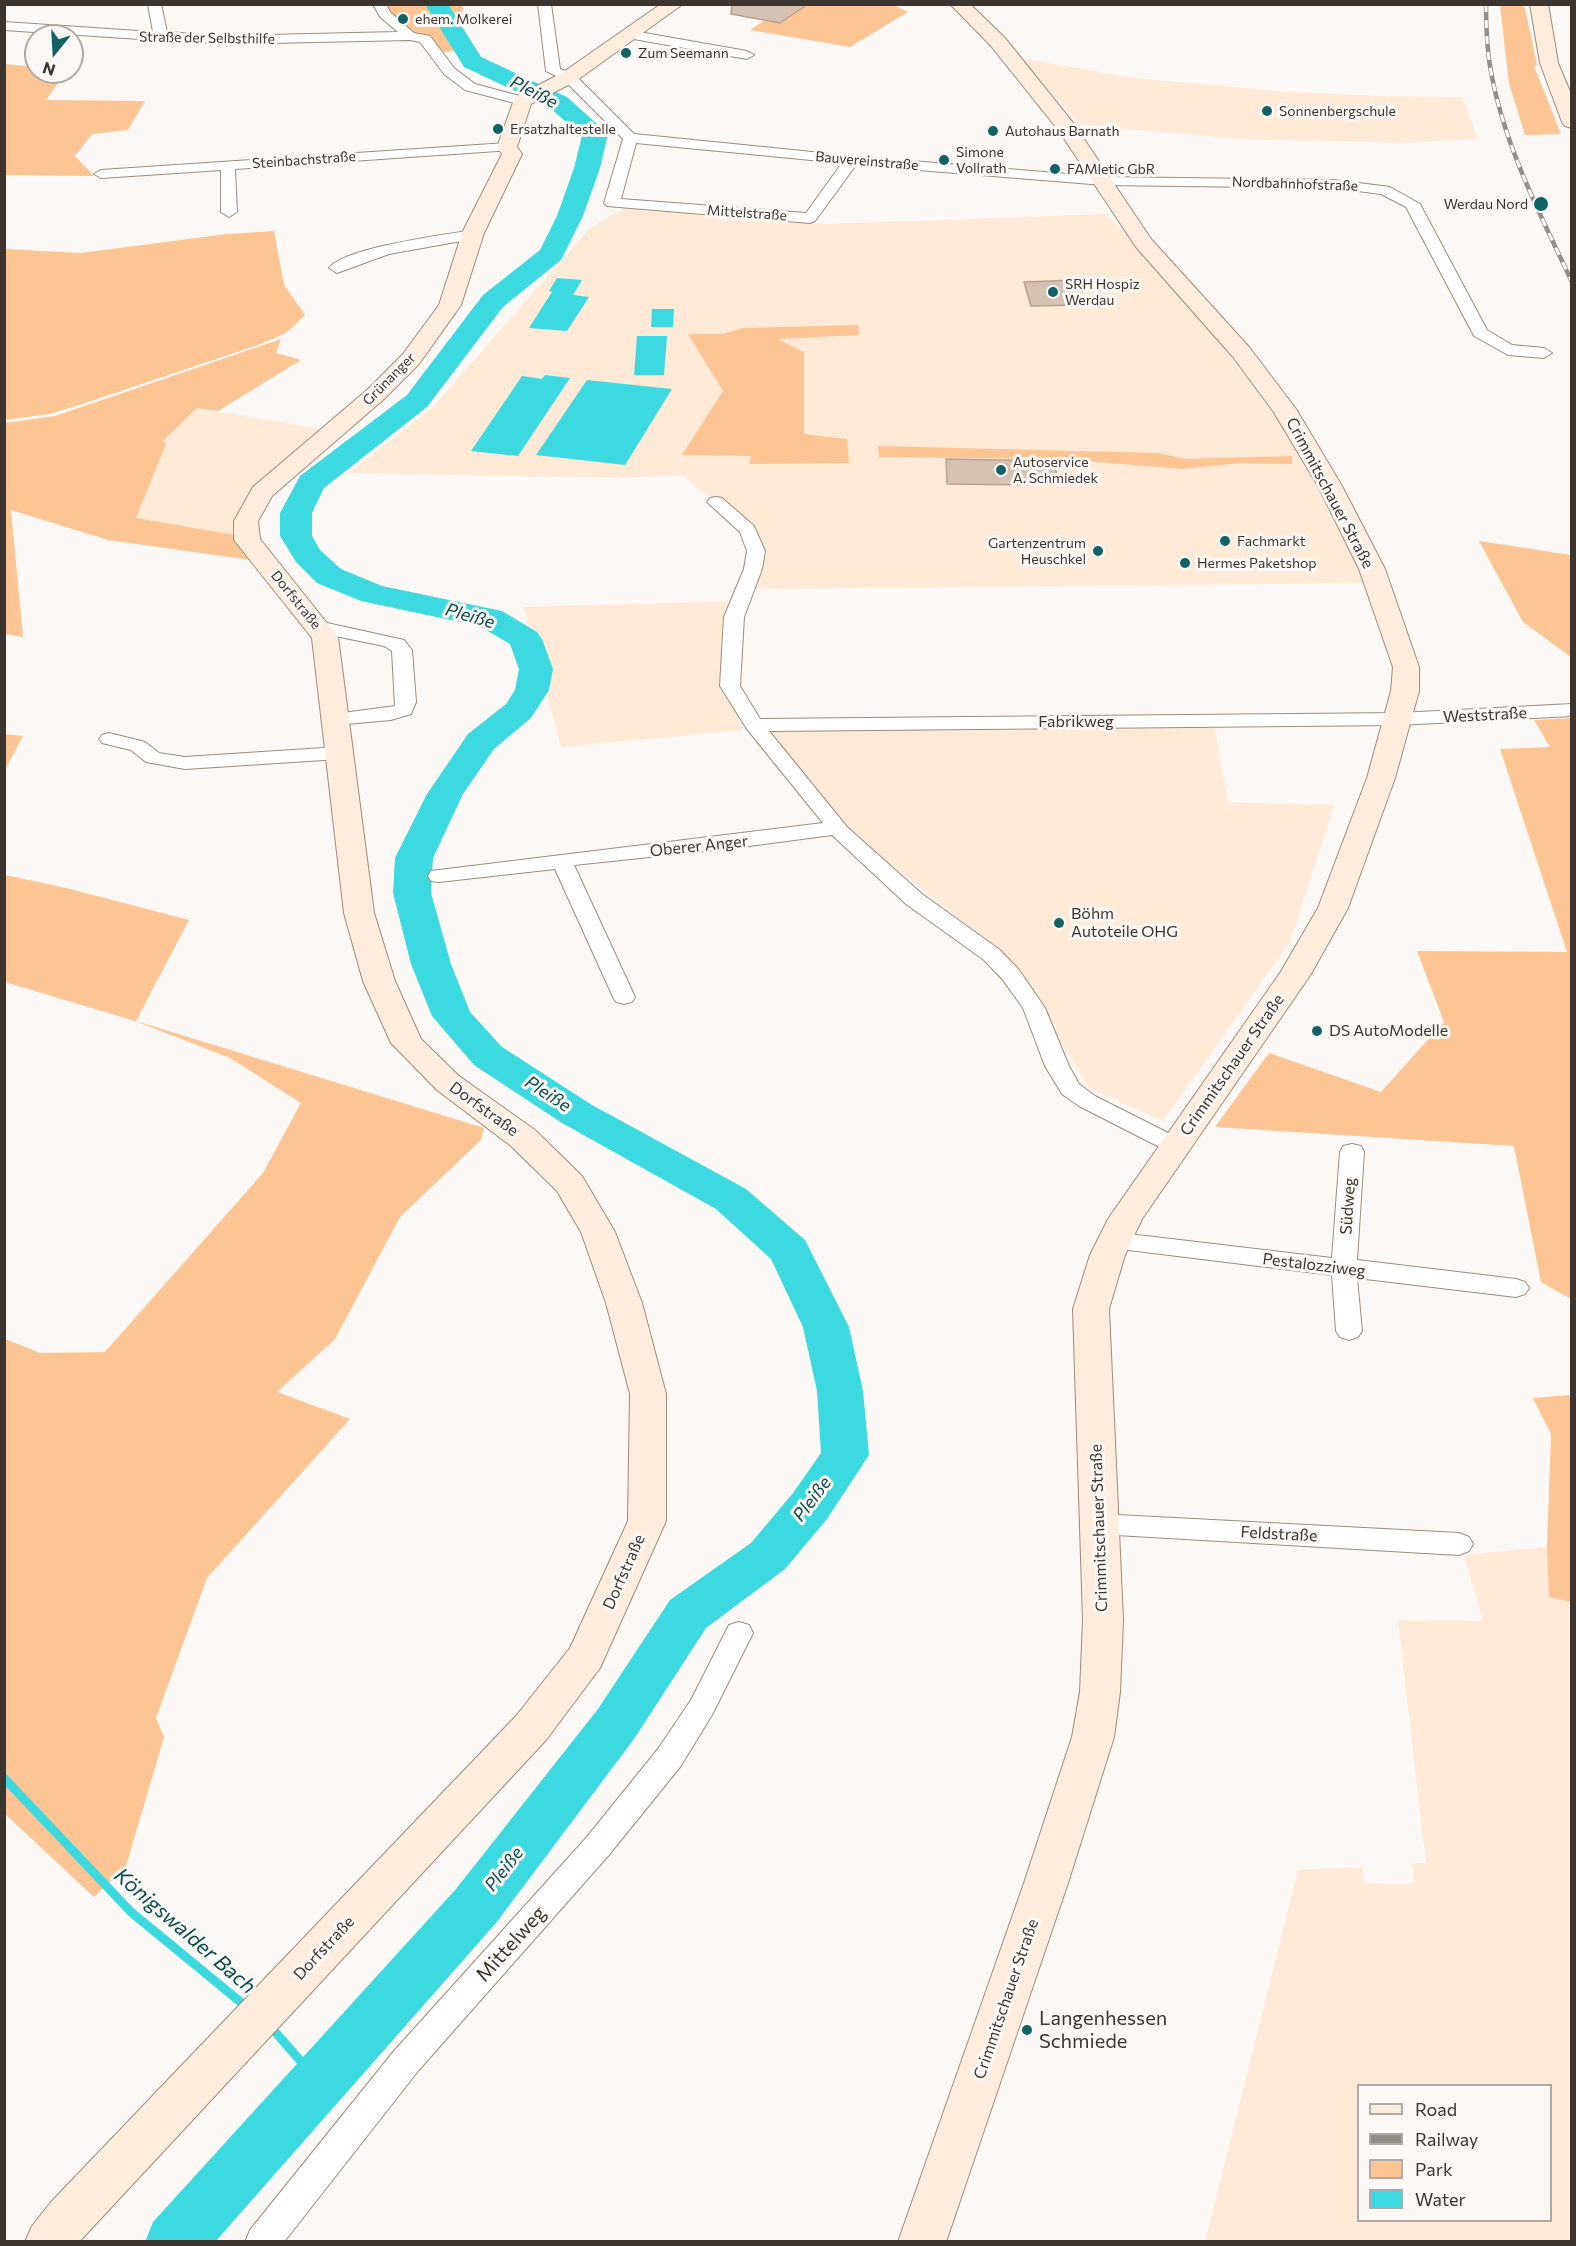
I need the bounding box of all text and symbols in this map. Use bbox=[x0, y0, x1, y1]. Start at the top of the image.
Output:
place label: ehem. Molkerei bbox=[415, 11, 512, 27]
marker: ehem. Molkerei bbox=[396, 12, 410, 26]
north arrow bbox=[24, 24, 84, 84]
street label: Straße der Selbsthilfe bbox=[139, 28, 275, 48]
place label: Zum Seemann bbox=[638, 45, 729, 61]
marker: Zum Seemann bbox=[619, 46, 633, 60]
text: N bbox=[40, 59, 58, 81]
water label: Pleiße bbox=[507, 71, 561, 113]
place label: Sonnenbergschule bbox=[1279, 103, 1396, 119]
marker: Sonnenbergschule bbox=[1260, 104, 1274, 118]
place label: Ersatzhaltestelle bbox=[510, 121, 616, 137]
marker: Ersatzhaltestelle bbox=[491, 122, 505, 136]
place label: Autohaus Barnath bbox=[1005, 123, 1120, 139]
marker: Autohaus Barnath bbox=[986, 124, 1000, 138]
place label: Simone Vollrath bbox=[956, 144, 1007, 176]
street label: Steinbachstraße bbox=[252, 148, 356, 172]
street label: Bauvereinstraße bbox=[815, 148, 919, 174]
marker: Simone Vollrath bbox=[937, 153, 951, 167]
place label: FAMletic GbR bbox=[1067, 161, 1155, 177]
marker: FAMletic GbR bbox=[1048, 162, 1062, 176]
street label: Nordbahnhofstraße bbox=[1232, 173, 1358, 195]
marker: Werdau Nord bbox=[1532, 195, 1550, 213]
place label: Werdau Nord bbox=[1444, 196, 1528, 212]
street label: Mittelstraße bbox=[706, 202, 788, 224]
place label: SRH Hospiz Werdau bbox=[1065, 276, 1140, 308]
marker: SRH Hospiz Werdau bbox=[1046, 285, 1060, 299]
street label: Grünanger bbox=[359, 349, 419, 409]
street label: Crimmitschauer Straße bbox=[1282, 414, 1378, 572]
place label: Autoservice A. Schmiedek bbox=[1013, 454, 1098, 486]
marker: Autoservice A. Schmiedek bbox=[994, 463, 1008, 477]
place label: Fachmarkt bbox=[1237, 533, 1305, 549]
marker: Fachmarkt bbox=[1218, 534, 1232, 548]
place label: Gartenzentrum Heuschkel bbox=[988, 535, 1086, 568]
marker: Gartenzentrum Heuschkel bbox=[1091, 544, 1105, 558]
place label: Hermes Paketshop bbox=[1197, 555, 1317, 571]
marker: Hermes Paketshop bbox=[1178, 556, 1192, 570]
street label: Dorfstraße bbox=[267, 567, 325, 633]
water label: Pleiße bbox=[443, 599, 497, 633]
street label: Weststraße bbox=[1443, 703, 1527, 727]
street label: Fabrikweg bbox=[1038, 712, 1114, 732]
street label: Oberer Anger bbox=[649, 831, 749, 861]
place label: Böhm Autoteile OHG bbox=[1071, 904, 1178, 942]
marker: Böhm Autoteile OHG bbox=[1052, 916, 1066, 930]
street label: Crimmitschauer Straße bbox=[1176, 991, 1288, 1139]
place label: DS AutoModelle bbox=[1329, 1021, 1448, 1041]
marker: DS AutoModelle bbox=[1310, 1024, 1324, 1038]
water label: Pleiße bbox=[521, 1071, 575, 1117]
street label: Dorfstraße bbox=[446, 1078, 522, 1140]
street label: Südweg bbox=[1336, 1177, 1360, 1235]
street label: Pestalozziweg bbox=[1261, 1249, 1367, 1281]
street label: Crimmitschauer Straße bbox=[1086, 1444, 1112, 1612]
water label: Pleiße bbox=[788, 1472, 836, 1526]
street label: Feldstraße bbox=[1240, 1522, 1318, 1546]
street label: Dorfstraße bbox=[599, 1531, 649, 1613]
water label: Pleiße bbox=[480, 1842, 528, 1896]
water label: Königswalder Bach bbox=[109, 1863, 261, 1999]
street label: Mittelweg bbox=[471, 1901, 551, 1987]
street label: Dorfstraße bbox=[290, 1912, 358, 1984]
street label: Crimmitschauer Straße bbox=[970, 1916, 1042, 2082]
place label: Langenhessen Schmiede bbox=[1039, 2006, 1167, 2053]
marker: Langenhessen Schmiede bbox=[1020, 2023, 1034, 2037]
legend bbox=[1357, 2084, 1552, 2222]
text: Road bbox=[1415, 2098, 1457, 2120]
text: Railway bbox=[1415, 2128, 1478, 2150]
text: Park bbox=[1415, 2158, 1453, 2180]
text: Water bbox=[1415, 2188, 1466, 2210]

